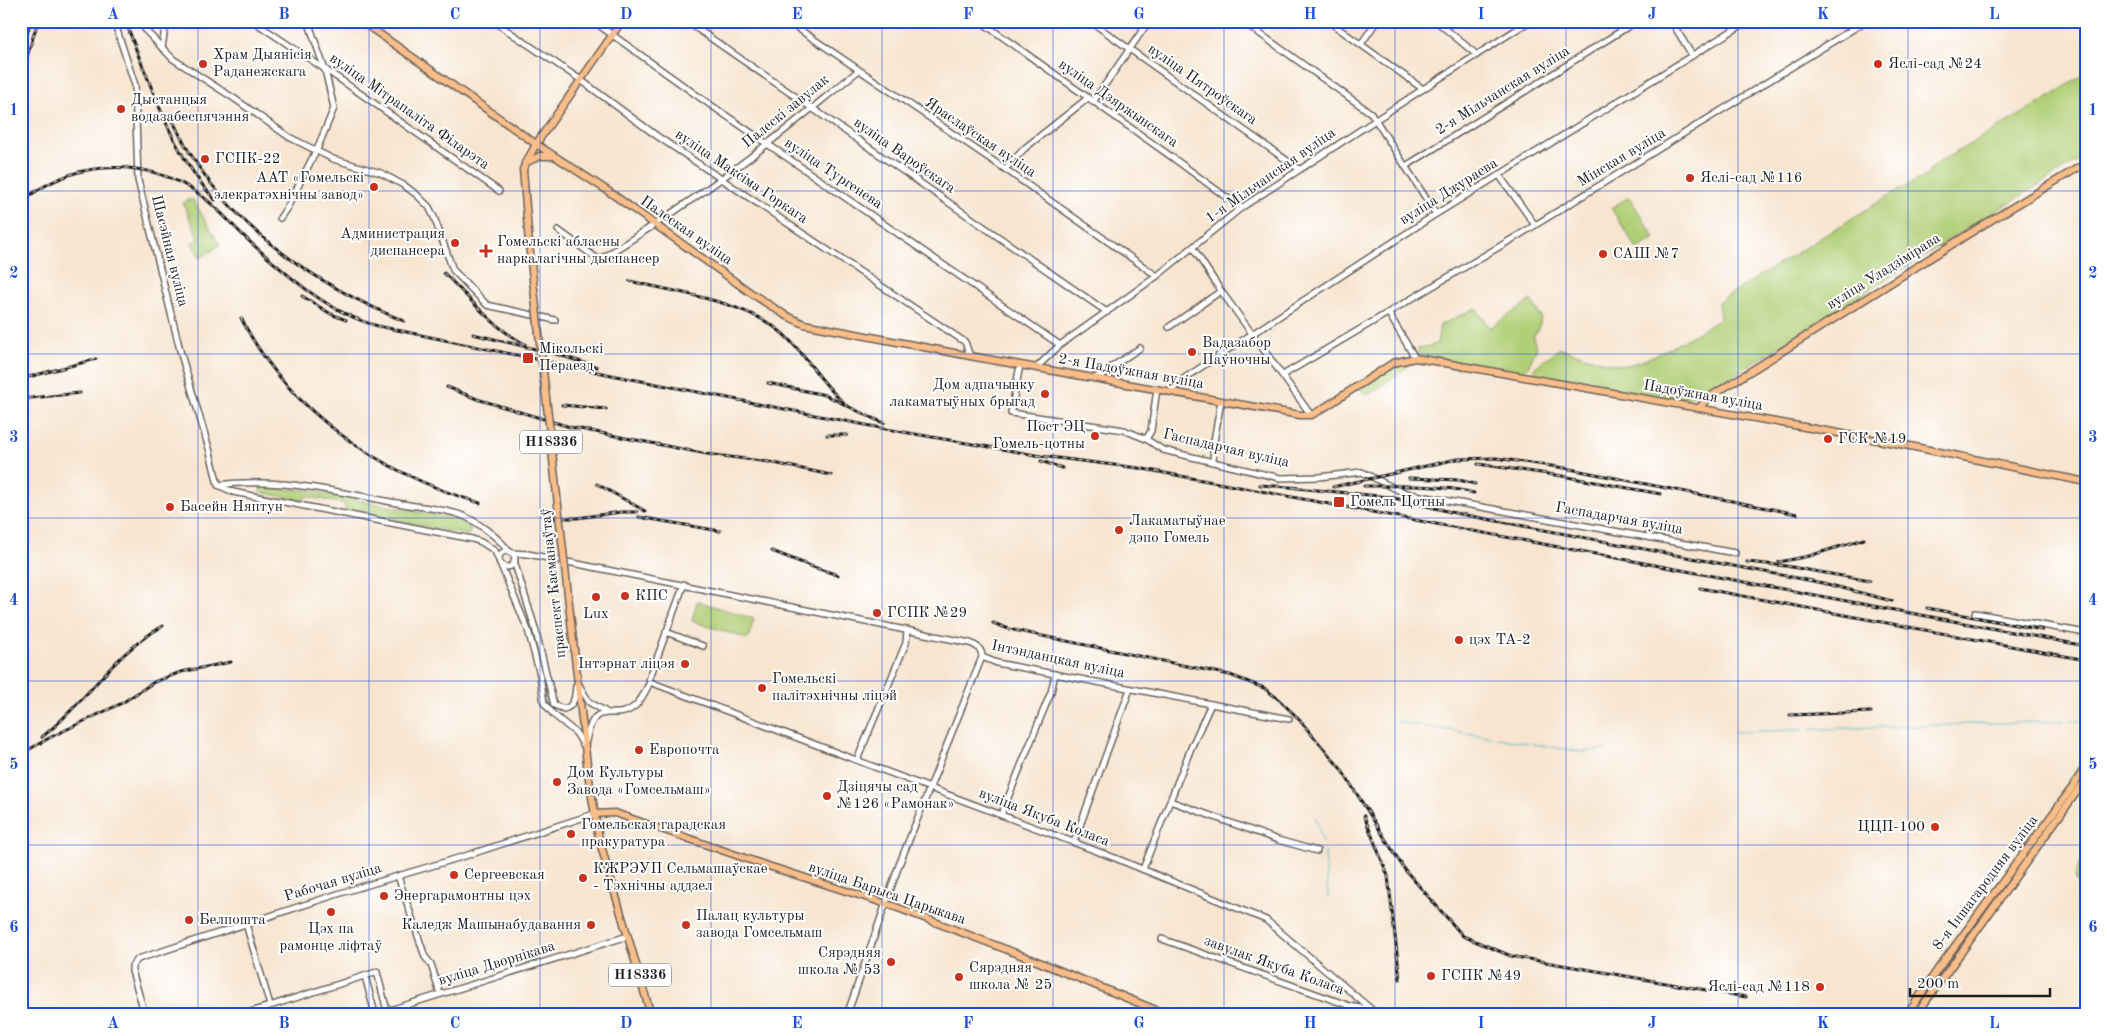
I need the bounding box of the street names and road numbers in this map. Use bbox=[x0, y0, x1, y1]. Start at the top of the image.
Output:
street label: вуліца Пятроўскага bbox=[1145, 42, 1260, 129]
street label: 2-я Мільчанская вуліца bbox=[1433, 43, 1573, 138]
street label: вуліца Мітрапаліта Філарэта bbox=[326, 51, 492, 173]
street label: вуліца Дзяржынскага bbox=[1056, 57, 1181, 151]
street label: Палескі завулак bbox=[740, 72, 833, 151]
street label: Яраслаўская вуліца bbox=[922, 95, 1039, 181]
street label: вуліца Вароўскага bbox=[850, 115, 958, 197]
street label: 1-я Мільчанская вуліца bbox=[1203, 125, 1339, 227]
street label: Мінская вуліца bbox=[1575, 126, 1669, 190]
street label: вуліца Максіма Горкага bbox=[672, 127, 811, 227]
street label: вуліца Тургенева bbox=[781, 136, 885, 213]
street label: вуліца Джураева bbox=[1397, 156, 1501, 228]
street label: Шасэйная вуліца bbox=[148, 194, 190, 309]
street label: Палеская вуліца bbox=[637, 194, 735, 269]
street label: вуліца Уладзімірава bbox=[1825, 231, 1944, 313]
street label: 2-я Падоўжная вуліца bbox=[1057, 352, 1205, 392]
street label: Падоўжная вуліца bbox=[1642, 378, 1764, 414]
street label: Гаспадарчая вуліца bbox=[1161, 427, 1291, 471]
road number: Н18336 bbox=[520, 431, 582, 454]
street label: Гаспадарчая вуліца bbox=[1554, 500, 1685, 538]
street label: праспект Касманаўтаў bbox=[539, 507, 569, 659]
street label: Інтэнданцкая вуліца bbox=[990, 639, 1127, 682]
street label: вуліца Якуба Коласа bbox=[977, 786, 1112, 850]
street label: 8-я Іншагародняя вуліца bbox=[1931, 812, 2042, 953]
street label: вуліца Барыса Царыкава bbox=[806, 860, 968, 928]
street label: Рабочая вуліца bbox=[283, 861, 384, 905]
street label: завулак Якуба Коласа bbox=[1202, 934, 1347, 999]
street label: вуліца Дворнікава bbox=[437, 939, 558, 989]
road number: Н18336 bbox=[609, 964, 671, 986]

